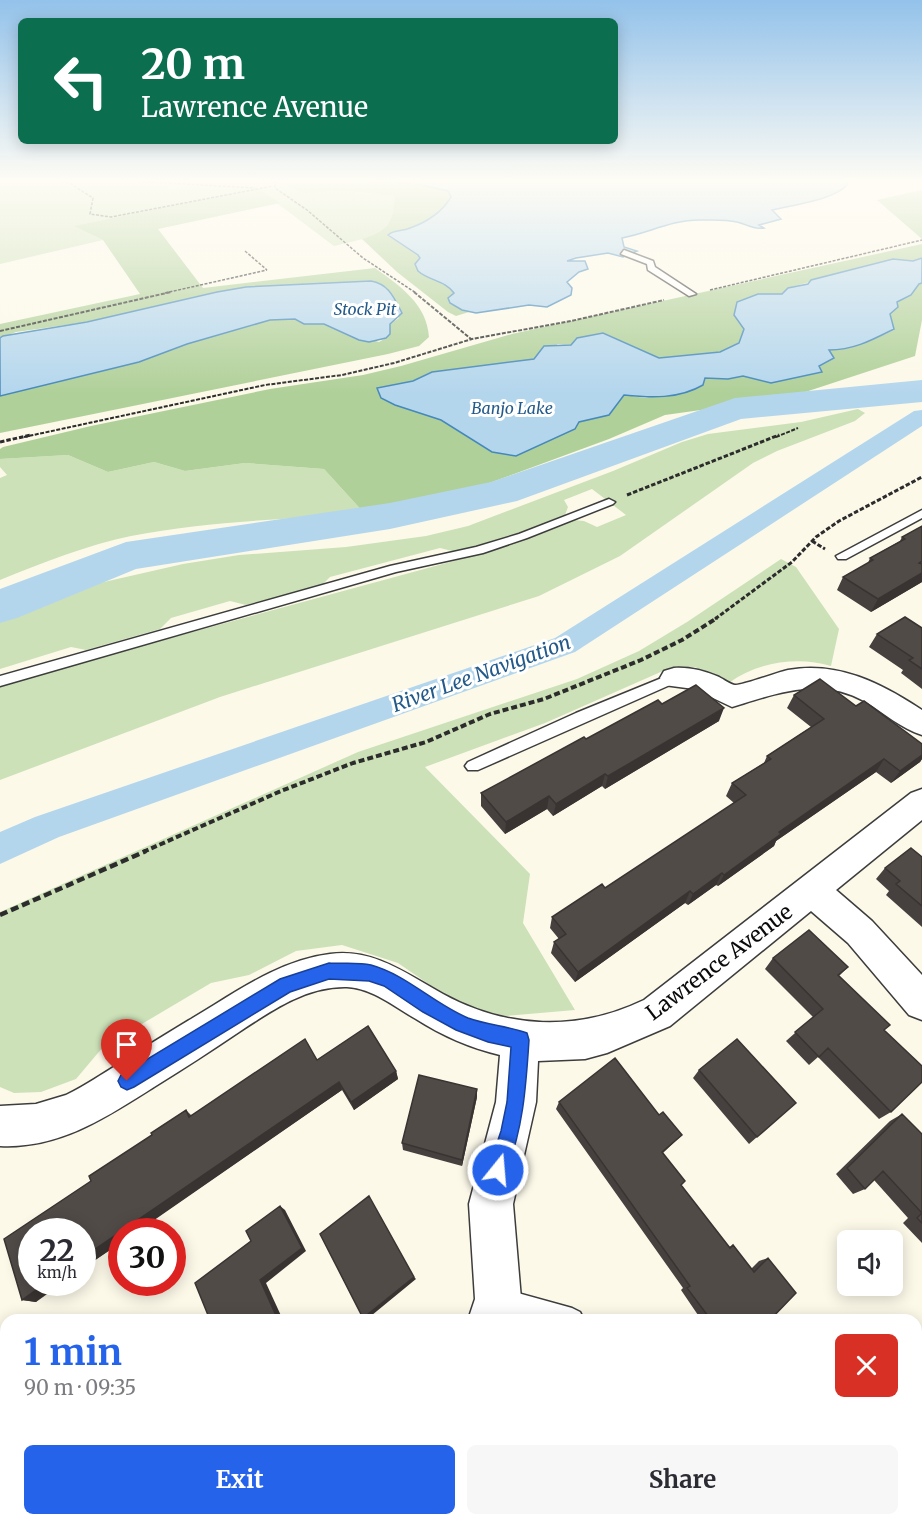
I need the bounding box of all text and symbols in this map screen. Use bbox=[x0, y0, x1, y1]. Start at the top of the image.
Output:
text: 20 m bbox=[141, 38, 245, 90]
icon: left bbox=[42, 42, 120, 120]
text: Lawrence Avenue bbox=[141, 90, 368, 124]
water label: Stock Pit bbox=[334, 299, 397, 319]
water label: Banjo Lake bbox=[471, 398, 553, 418]
water label: River Lee Navigation bbox=[388, 629, 574, 717]
street label: Lawrence Avenue bbox=[640, 898, 798, 1026]
pin bbox=[101, 1019, 152, 1081]
icon: arrive bbox=[110, 1028, 143, 1061]
position arrow bbox=[466, 1138, 530, 1202]
speed limit sign: 30 bbox=[108, 1218, 186, 1296]
map controls bbox=[837, 1230, 903, 1296]
button: sound bbox=[837, 1230, 903, 1296]
text: 22 bbox=[40, 1231, 74, 1269]
text: km/h bbox=[37, 1263, 77, 1282]
text: 1 min bbox=[24, 1330, 122, 1375]
button: close bbox=[835, 1334, 898, 1397]
text: 90 m · 09:35 bbox=[24, 1375, 136, 1400]
button: Exit bbox=[24, 1445, 455, 1514]
button: Share bbox=[467, 1445, 898, 1514]

